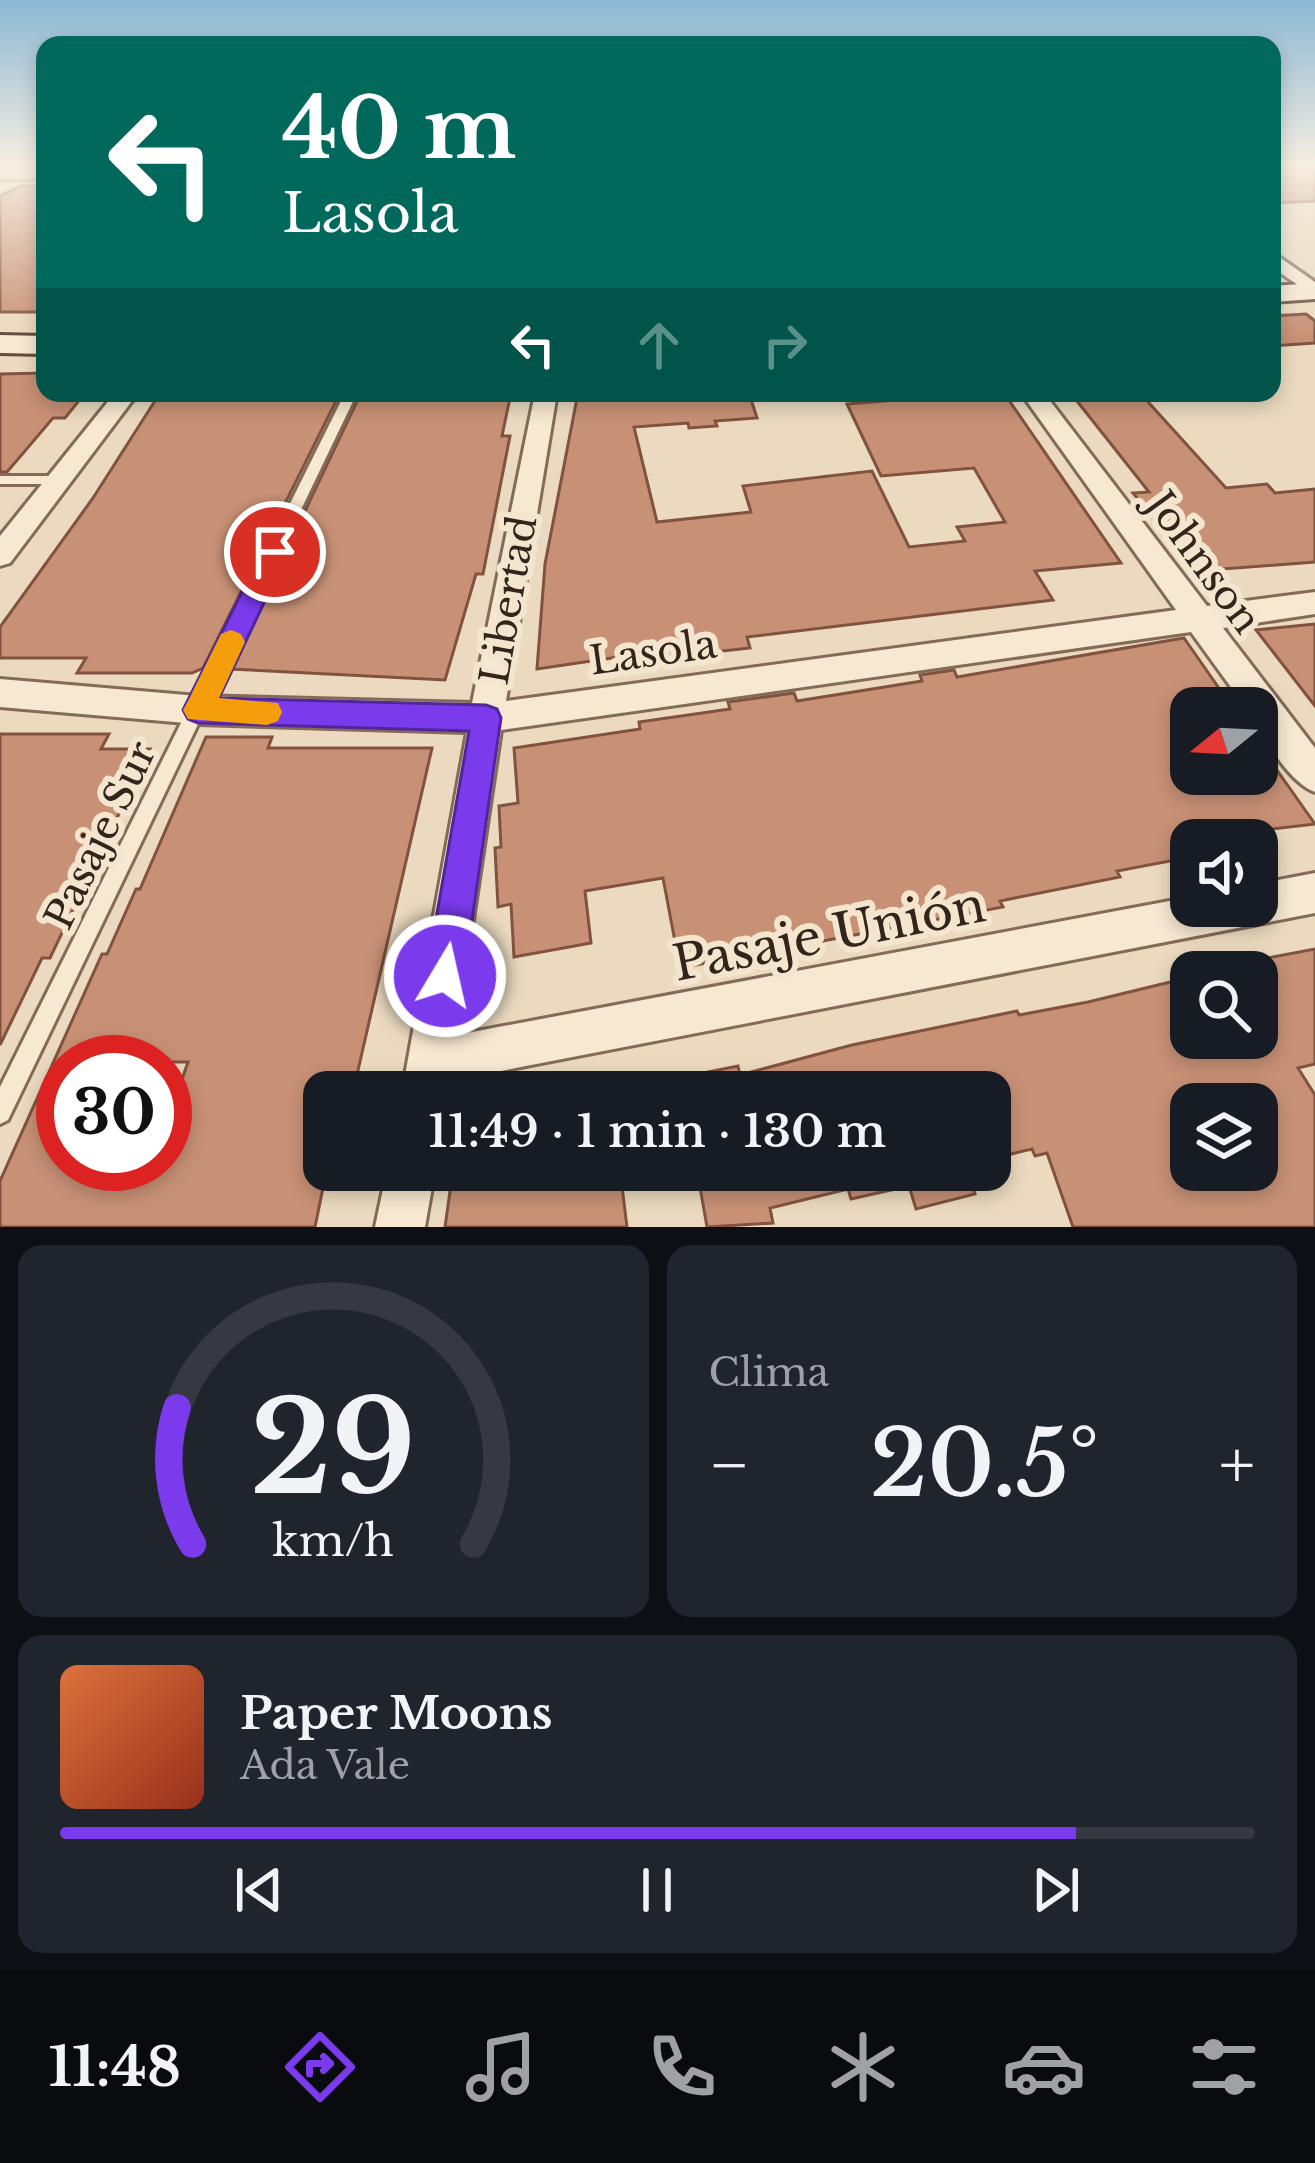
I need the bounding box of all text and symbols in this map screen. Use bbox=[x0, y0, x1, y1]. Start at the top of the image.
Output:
text: 40 m bbox=[282, 77, 516, 181]
icon: left bbox=[84, 84, 240, 240]
text: Lasola bbox=[282, 180, 458, 247]
icon: left bbox=[500, 312, 566, 378]
icon: ahead bbox=[626, 312, 692, 378]
icon: right bbox=[752, 312, 818, 378]
street label: Johnson bbox=[1133, 478, 1271, 643]
pin bbox=[224, 501, 326, 603]
street label: Libertad bbox=[470, 512, 547, 688]
icon: arrive bbox=[242, 519, 308, 585]
street label: Lasola bbox=[587, 619, 720, 686]
north arrow bbox=[1170, 687, 1278, 795]
map controls bbox=[1170, 687, 1278, 1191]
street label: Pasaje Sur bbox=[34, 733, 167, 937]
button: sound bbox=[1170, 819, 1278, 927]
street label: Pasaje Unión bbox=[668, 874, 990, 994]
position arrow bbox=[382, 913, 508, 1039]
button: search bbox=[1170, 951, 1278, 1059]
speed limit sign: 30 bbox=[36, 1035, 192, 1191]
button: layers bbox=[1170, 1083, 1278, 1191]
text: 11:49 · 1 min · 130 m bbox=[428, 1103, 886, 1159]
text: Clima bbox=[709, 1348, 829, 1397]
text: 29 bbox=[251, 1372, 416, 1527]
text: 20.5° bbox=[870, 1409, 1099, 1520]
text: − bbox=[709, 1424, 750, 1506]
text: + bbox=[1219, 1424, 1255, 1506]
text: km/h bbox=[272, 1514, 394, 1568]
text: Paper Moons bbox=[240, 1685, 552, 1741]
text: Ada Vale bbox=[240, 1741, 410, 1790]
icon: previous bbox=[226, 1857, 292, 1923]
icon: pause bbox=[624, 1857, 690, 1923]
icon: next bbox=[1023, 1857, 1089, 1923]
icon: directions bbox=[278, 2025, 362, 2109]
icon: music bbox=[459, 2025, 543, 2109]
icon: phone bbox=[640, 2025, 724, 2109]
icon: climate bbox=[821, 2025, 905, 2109]
icon: car bbox=[1002, 2025, 1086, 2109]
icon: filters bbox=[1182, 2025, 1266, 2109]
text: 11:48 bbox=[48, 2034, 181, 2101]

